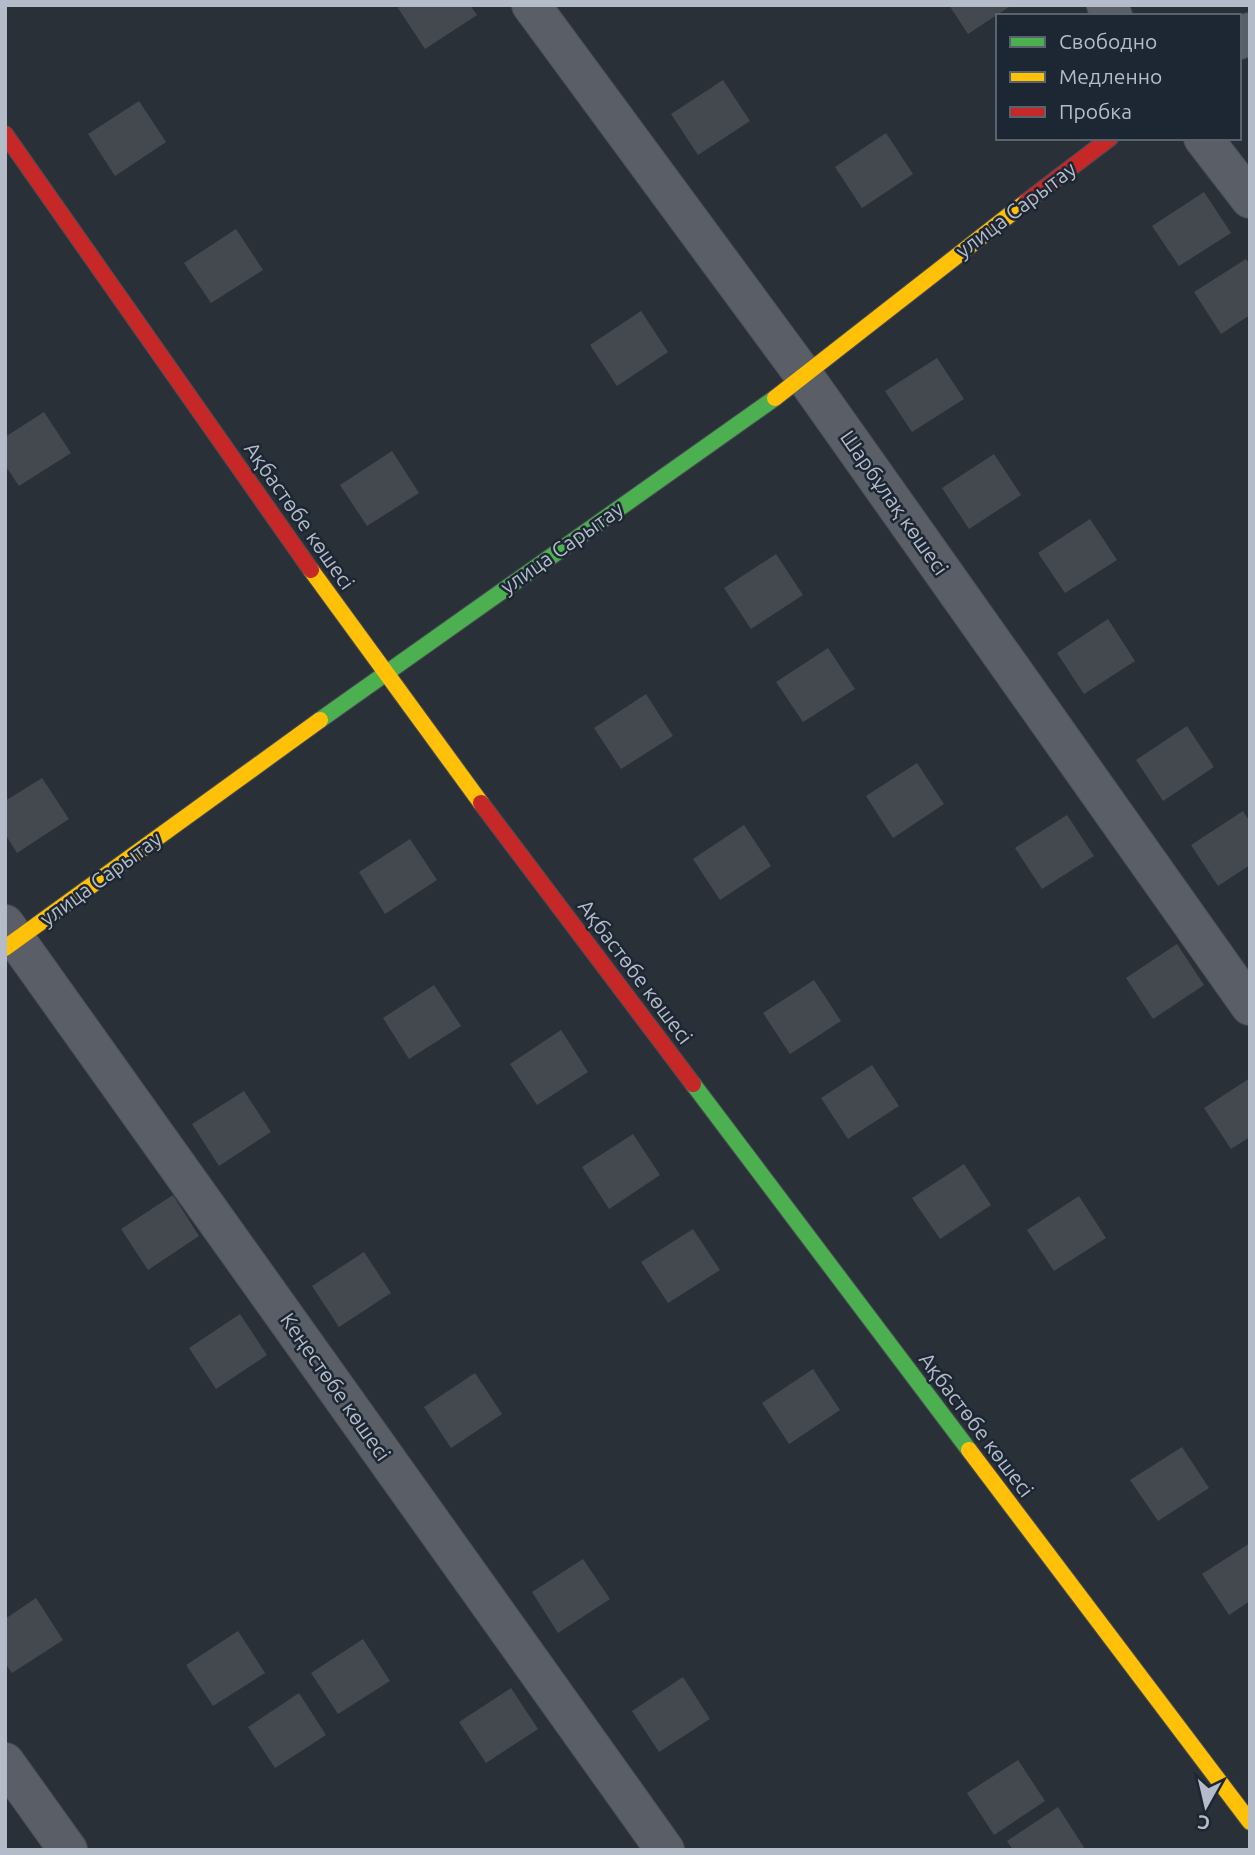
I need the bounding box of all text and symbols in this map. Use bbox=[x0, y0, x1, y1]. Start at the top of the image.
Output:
legend bbox=[996, 14, 1241, 140]
text: Свободно bbox=[1059, 29, 1157, 53]
text: Медленно bbox=[1059, 64, 1162, 88]
text: Пробка bbox=[1059, 99, 1132, 123]
street label: улица Сарытау bbox=[951, 156, 1080, 262]
street label: Шарбұлақ көшесі bbox=[836, 426, 954, 579]
street label: Ақбастөбе көшесі bbox=[240, 437, 360, 594]
street label: улица Сарытау bbox=[496, 496, 627, 598]
street label: улица Сарытау bbox=[35, 826, 166, 930]
street label: Ақбастөбе көшесі bbox=[574, 894, 698, 1048]
street label: Кеңестөбе көшесі bbox=[276, 1308, 396, 1465]
street label: Ақбастөбе көшесі bbox=[915, 1347, 1039, 1501]
north arrow bbox=[1171, 1771, 1241, 1841]
text: С bbox=[1196, 1811, 1211, 1835]

